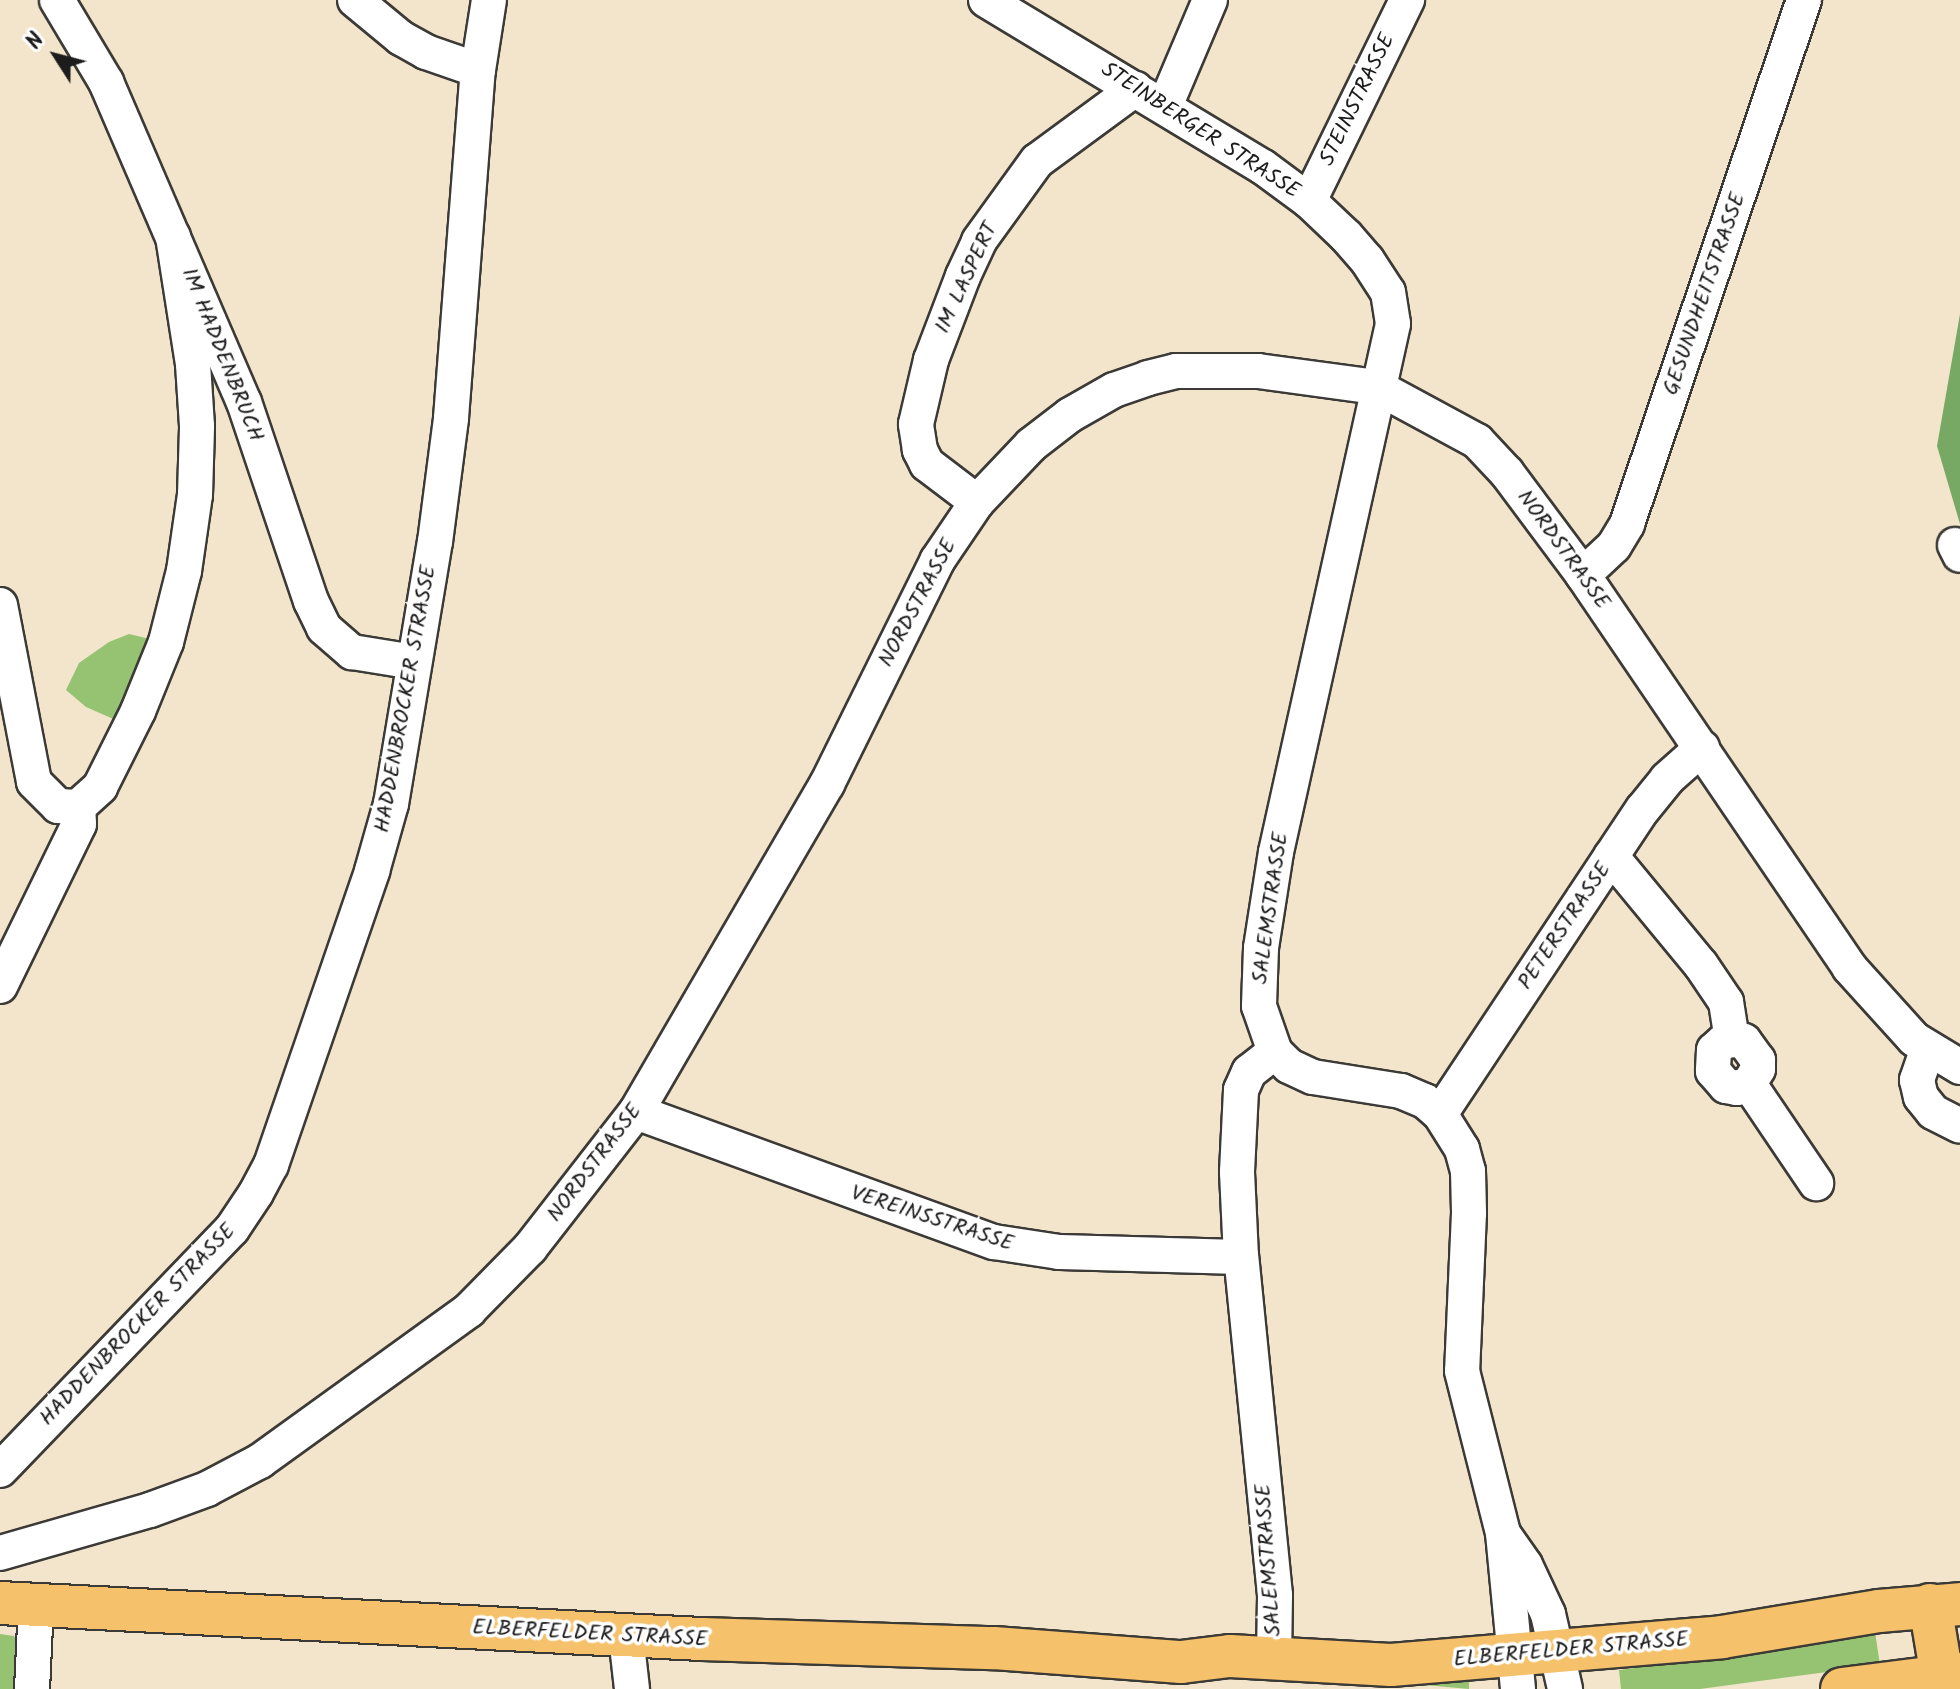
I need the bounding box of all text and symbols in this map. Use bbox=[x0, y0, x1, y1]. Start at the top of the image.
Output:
north arrow bbox=[16, 16, 96, 96]
text: N bbox=[18, 26, 54, 58]
street label: STEINSTRASSE bbox=[1315, 30, 1401, 170]
street label: STEINBERGER STRASSE bbox=[1096, 57, 1304, 205]
street label: GESUNDHEITSTRASSE bbox=[1658, 189, 1752, 399]
street label: IM LASPERT bbox=[930, 218, 1004, 338]
street label: IM HADDENBRUCH bbox=[175, 264, 269, 446]
street label: NORDSTRASSE bbox=[1511, 485, 1615, 615]
street label: NORDSTRASSE bbox=[873, 534, 963, 672]
street label: HADDENBROCKER STRASSE bbox=[369, 563, 443, 835]
street label: SALEMSTRASSE bbox=[1247, 830, 1295, 986]
street label: PETERSTRASSE bbox=[1513, 857, 1617, 995]
street label: NORDSTRASSE bbox=[542, 1099, 648, 1227]
street label: VEREINSSTRASSE bbox=[847, 1180, 1017, 1258]
street label: HADDENBROCKER STRASSE bbox=[34, 1218, 242, 1432]
street label: SALEMSTRASSE bbox=[1250, 1483, 1288, 1637]
street label: ELBERFELDER STRASSE bbox=[472, 1615, 708, 1653]
street label: ELBERFELDER STRASSE bbox=[1452, 1627, 1690, 1673]

